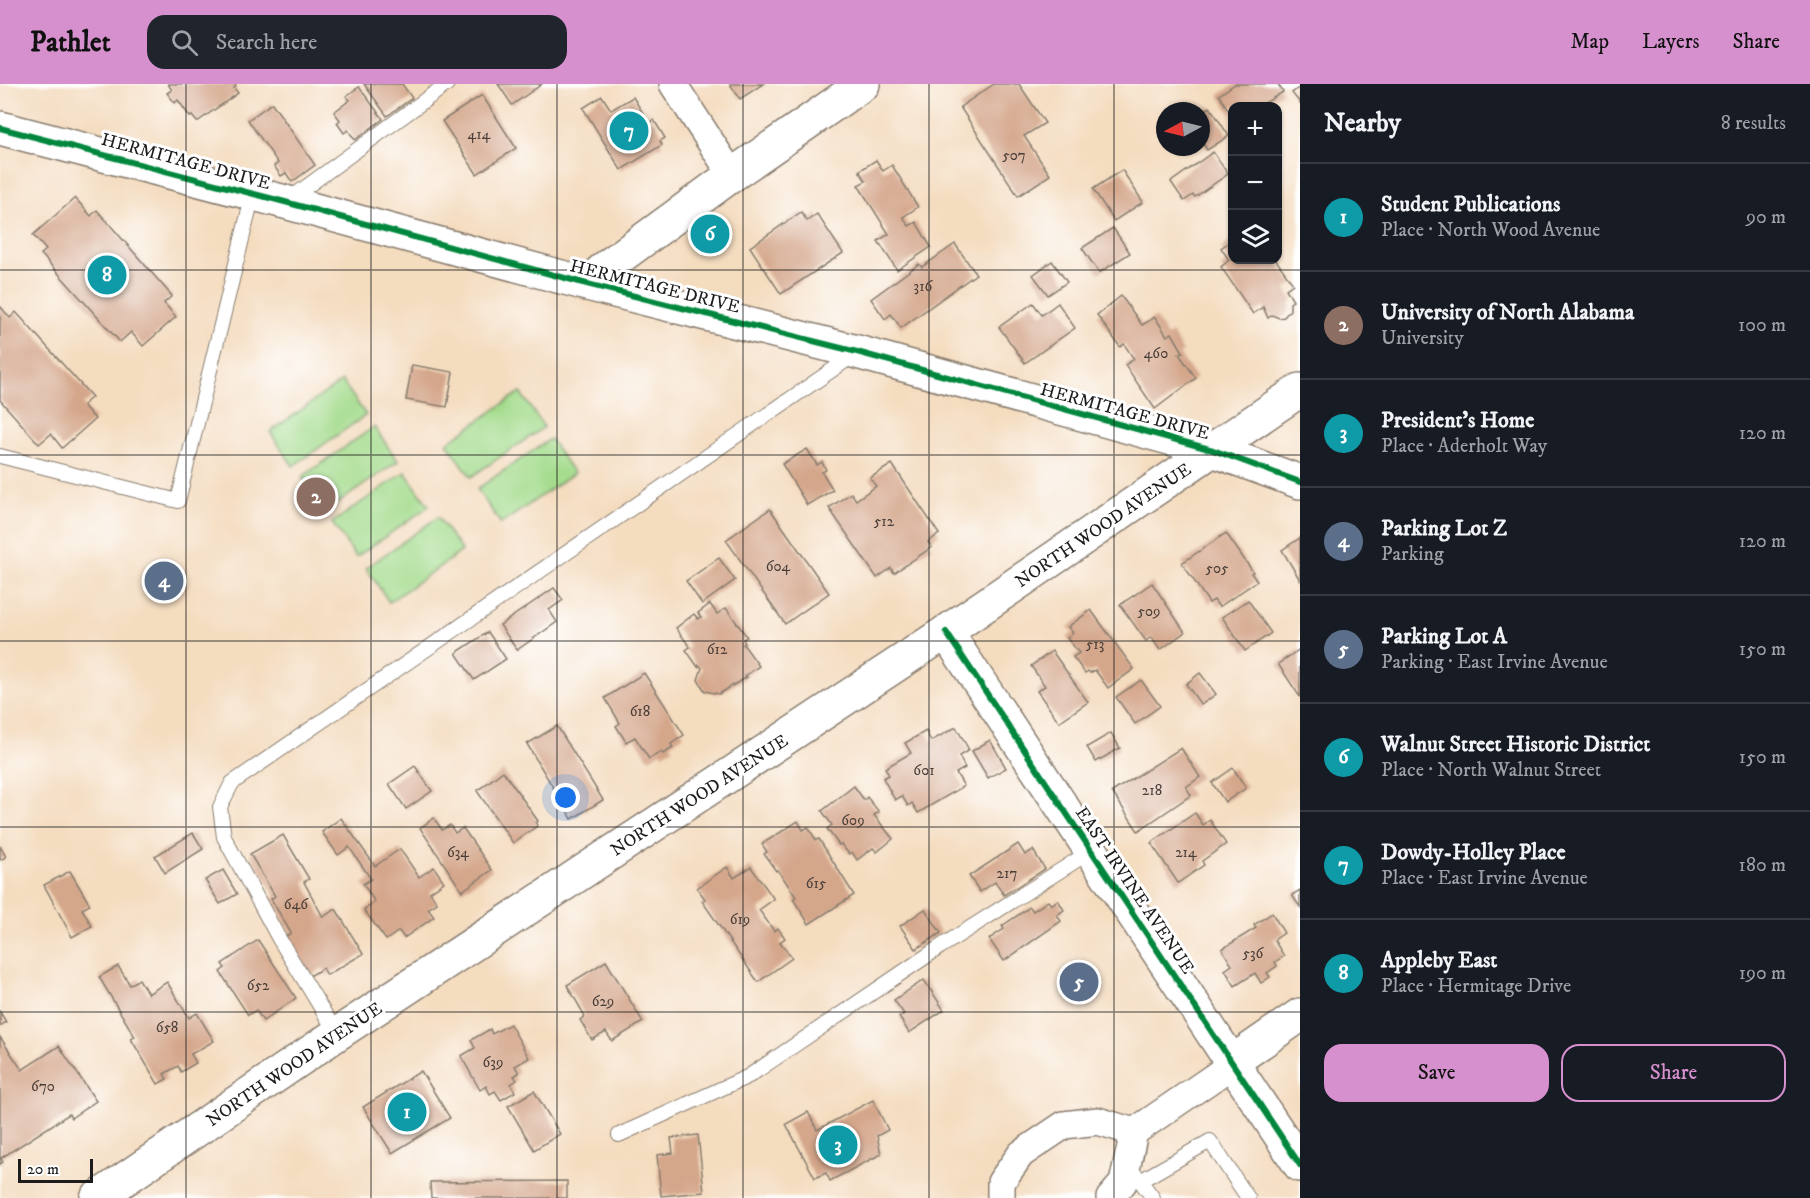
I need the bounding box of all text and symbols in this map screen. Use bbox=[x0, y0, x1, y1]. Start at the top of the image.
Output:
search box bbox=[147, 15, 567, 69]
text: Pathlet bbox=[30, 25, 111, 60]
icon: search bbox=[168, 26, 201, 59]
text: Search here bbox=[216, 29, 317, 56]
text: Map bbox=[1570, 29, 1609, 55]
text: Layers bbox=[1642, 29, 1700, 55]
text: Share bbox=[1733, 29, 1780, 55]
north arrow bbox=[1156, 102, 1210, 156]
map controls bbox=[1228, 102, 1282, 264]
button: + bbox=[1228, 102, 1282, 156]
text: Nearby bbox=[1324, 107, 1401, 140]
pin: 7 bbox=[610, 108, 648, 154]
text: 8 results bbox=[1721, 111, 1786, 136]
house number: 414 bbox=[468, 125, 491, 144]
street label: HERMITAGE DRIVE bbox=[99, 129, 273, 195]
house number: 507 bbox=[1002, 146, 1026, 165]
button: − bbox=[1228, 156, 1282, 210]
text: Student Publications bbox=[1381, 191, 1560, 218]
text: 1 bbox=[1340, 205, 1347, 230]
text: 90 m bbox=[1746, 205, 1786, 230]
button: layers bbox=[1228, 210, 1282, 264]
pin: 6 bbox=[690, 212, 730, 256]
text: Place · North Wood Avenue bbox=[1381, 218, 1600, 243]
pin: 8 bbox=[88, 252, 126, 297]
street label: HERMITAGE DRIVE bbox=[568, 255, 742, 319]
house number: 316 bbox=[914, 277, 934, 296]
text: University of North Alabama bbox=[1381, 299, 1634, 326]
text: 2 bbox=[1339, 313, 1348, 338]
text: 100 m bbox=[1738, 313, 1786, 338]
text: University bbox=[1381, 326, 1464, 351]
house number: 460 bbox=[1144, 344, 1168, 363]
street label: HERMITAGE DRIVE bbox=[1038, 379, 1212, 445]
text: President's Home bbox=[1381, 407, 1534, 434]
text: 3 bbox=[1340, 421, 1347, 446]
text: 120 m bbox=[1739, 421, 1786, 446]
text: Place · Aderholt Way bbox=[1381, 434, 1547, 459]
street label: NORTH WOOD AVENUE bbox=[1012, 459, 1196, 593]
pin: 2 bbox=[296, 474, 336, 520]
house number: 512 bbox=[874, 512, 895, 531]
text: Parking Lot Z bbox=[1381, 515, 1507, 542]
text: 4 bbox=[1338, 529, 1349, 554]
text: 120 m bbox=[1739, 529, 1786, 554]
text: Parking bbox=[1381, 542, 1444, 567]
house number: 604 bbox=[766, 557, 791, 576]
pin: 4 bbox=[144, 558, 184, 604]
house number: 505 bbox=[1206, 559, 1229, 578]
house number: 509 bbox=[1137, 602, 1161, 621]
text: Parking Lot A bbox=[1381, 623, 1507, 650]
house number: 513 bbox=[1086, 635, 1104, 654]
text: 5 bbox=[1339, 637, 1348, 662]
text: 150 m bbox=[1739, 637, 1786, 662]
house number: 612 bbox=[707, 640, 728, 659]
text: Parking · East Irvine Avenue bbox=[1381, 650, 1608, 675]
house number: 618 bbox=[630, 702, 650, 721]
street label: NORTH WOOD AVENUE bbox=[607, 730, 793, 861]
text: Walnut Street Historic District bbox=[1381, 731, 1650, 758]
text: 6 bbox=[1338, 745, 1349, 770]
text: 150 m bbox=[1739, 745, 1786, 770]
text: Place · North Walnut Street bbox=[1381, 758, 1601, 783]
house number: 601 bbox=[913, 761, 935, 780]
house number: 218 bbox=[1142, 781, 1162, 800]
your location bbox=[551, 783, 580, 812]
street label: EAST IRVINE AVENUE bbox=[1070, 803, 1198, 979]
house number: 609 bbox=[841, 811, 865, 830]
text: Dowdy-Holley Place bbox=[1381, 839, 1566, 866]
house number: 634 bbox=[447, 843, 469, 862]
house number: 214 bbox=[1175, 843, 1197, 862]
text: 7 bbox=[1338, 853, 1349, 878]
text: 180 m bbox=[1739, 853, 1786, 878]
house number: 217 bbox=[997, 864, 1017, 883]
text: Place · East Irvine Avenue bbox=[1381, 866, 1588, 891]
house number: 615 bbox=[806, 874, 827, 893]
house number: 646 bbox=[284, 895, 309, 914]
house number: 619 bbox=[730, 910, 750, 929]
house number: 536 bbox=[1243, 944, 1265, 963]
text: Appleby East bbox=[1381, 947, 1497, 974]
pin: 5 bbox=[1060, 960, 1098, 1004]
text: 8 bbox=[1338, 961, 1349, 986]
text: 190 m bbox=[1739, 961, 1786, 986]
text: Place · Hermitage Drive bbox=[1381, 974, 1571, 999]
house number: 652 bbox=[247, 976, 270, 995]
house number: 629 bbox=[592, 992, 614, 1011]
street label: NORTH WOOD AVENUE bbox=[203, 998, 387, 1132]
house number: 658 bbox=[156, 1018, 178, 1037]
button: Save bbox=[1324, 1044, 1549, 1102]
button: Share bbox=[1561, 1044, 1786, 1102]
house number: 639 bbox=[483, 1053, 503, 1072]
house number: 670 bbox=[31, 1077, 55, 1096]
pin: 1 bbox=[388, 1090, 426, 1134]
pin: 3 bbox=[818, 1122, 858, 1168]
scale bar bbox=[18, 1156, 93, 1184]
text: 20 m bbox=[27, 1159, 59, 1179]

